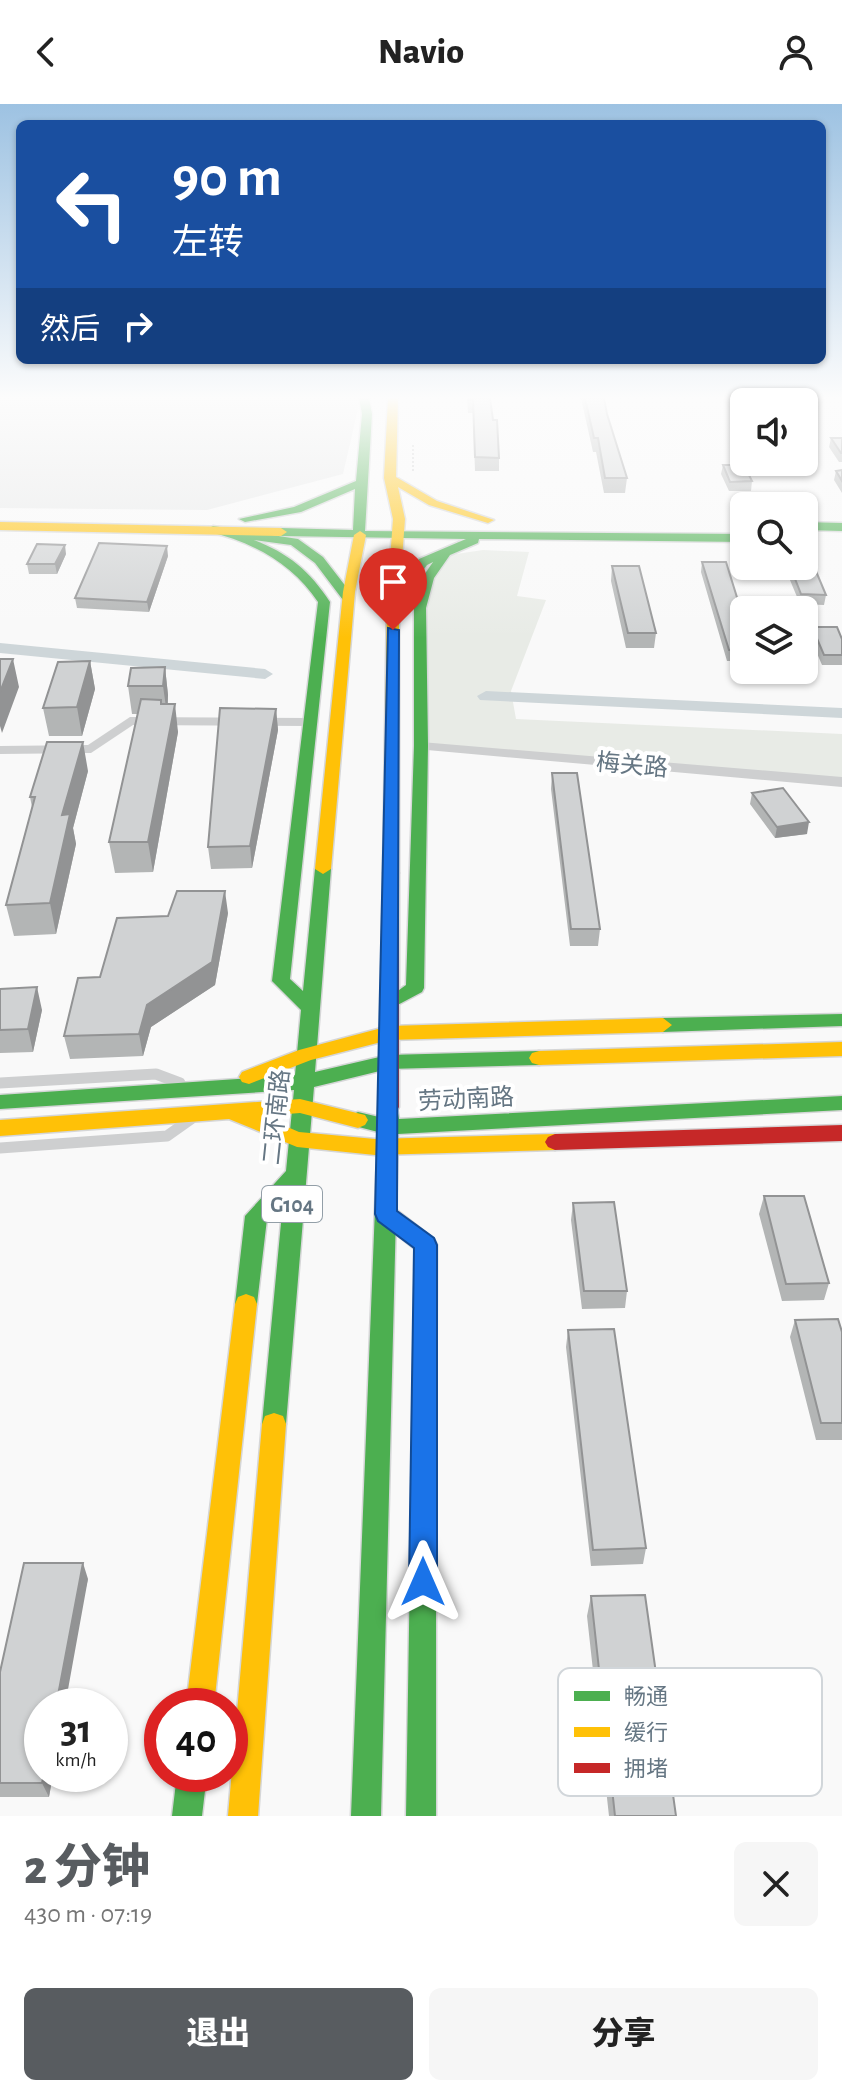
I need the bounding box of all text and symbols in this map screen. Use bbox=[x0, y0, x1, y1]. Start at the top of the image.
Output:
icon: back bbox=[24, 30, 68, 74]
icon: person bbox=[774, 30, 818, 74]
text: Navio bbox=[378, 34, 464, 70]
text: 90 m bbox=[172, 150, 282, 206]
icon: left bbox=[40, 152, 144, 256]
text: 左转 bbox=[172, 225, 244, 261]
icon: right bbox=[116, 304, 160, 348]
text: 然后 bbox=[40, 315, 100, 345]
map controls bbox=[730, 388, 818, 684]
button: sound bbox=[730, 388, 818, 476]
button: search bbox=[730, 492, 818, 580]
pin bbox=[359, 548, 427, 630]
icon: arrive bbox=[371, 560, 415, 604]
button: layers bbox=[730, 596, 818, 684]
street label: 梅关路 bbox=[595, 749, 669, 781]
street label: 二环南路 bbox=[258, 1068, 294, 1166]
street label: 劳动南路 bbox=[417, 1084, 515, 1114]
road number: G104 bbox=[262, 1186, 322, 1222]
position arrow bbox=[381, 1540, 465, 1624]
legend bbox=[558, 1668, 822, 1796]
text: 畅通 bbox=[624, 1685, 668, 1708]
speed limit sign: 40 bbox=[144, 1688, 248, 1792]
text: 31 bbox=[60, 1710, 92, 1750]
text: 缓行 bbox=[624, 1721, 668, 1744]
text: km/h bbox=[55, 1750, 97, 1770]
text: 拥堵 bbox=[624, 1757, 668, 1780]
button: close bbox=[734, 1842, 818, 1926]
text: 2 分钟 bbox=[24, 1845, 150, 1893]
text: 430 m · 07:19 bbox=[24, 1901, 152, 1927]
button: 退出 bbox=[24, 1988, 413, 2080]
button: 分享 bbox=[429, 1988, 818, 2080]

